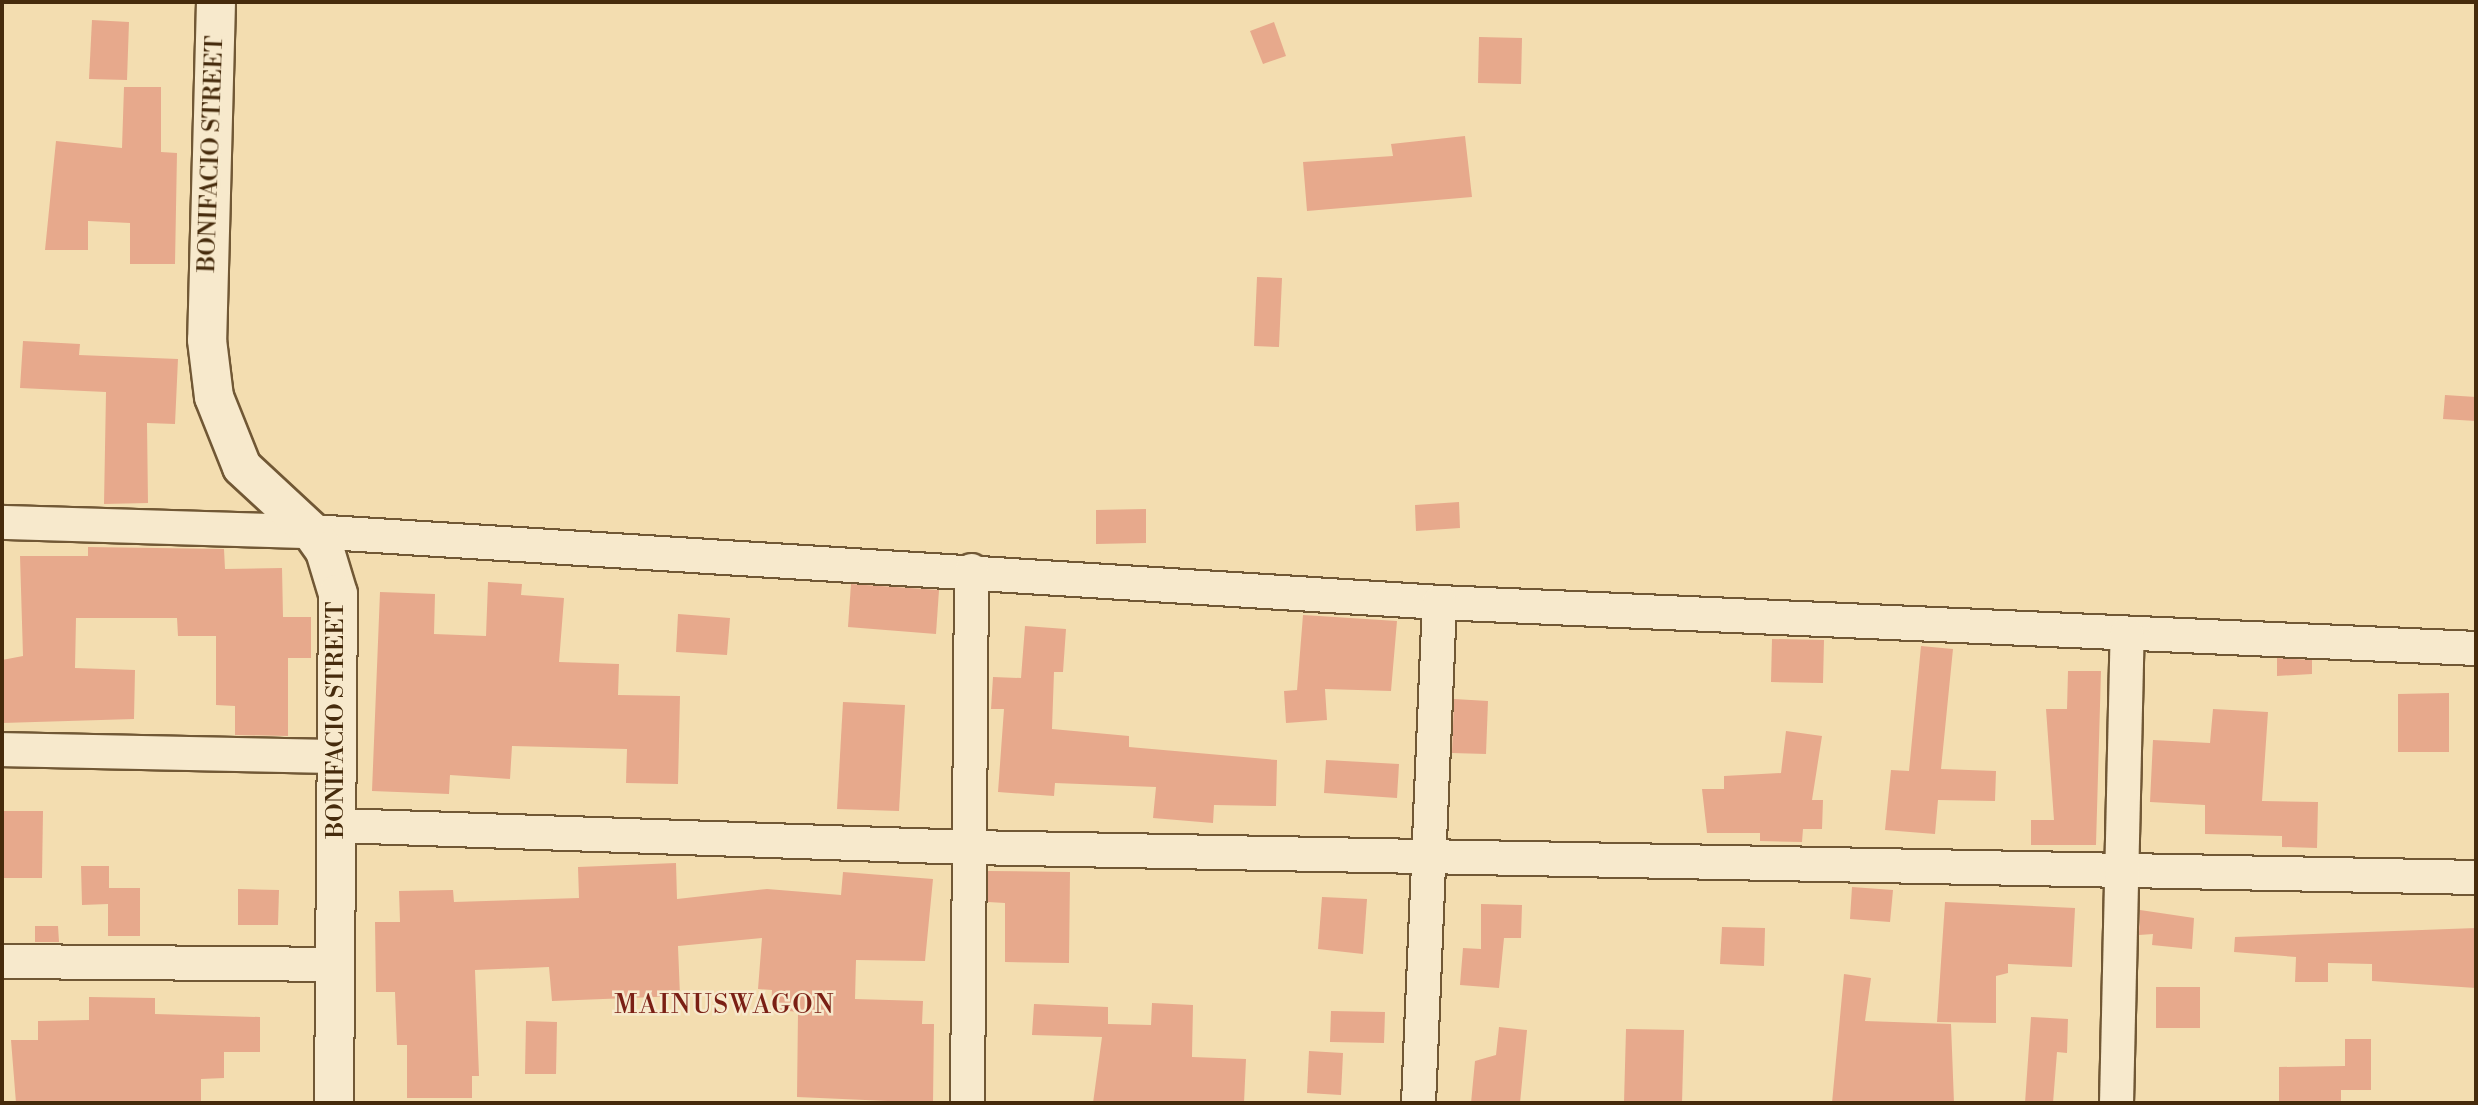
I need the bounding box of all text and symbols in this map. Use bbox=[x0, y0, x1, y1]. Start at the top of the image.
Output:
street label: BONIFACIO STREET bbox=[193, 35, 231, 273]
street label: BONIFACIO STREET bbox=[323, 602, 351, 838]
district label: MAINUSWAGON bbox=[616, 990, 834, 1022]

